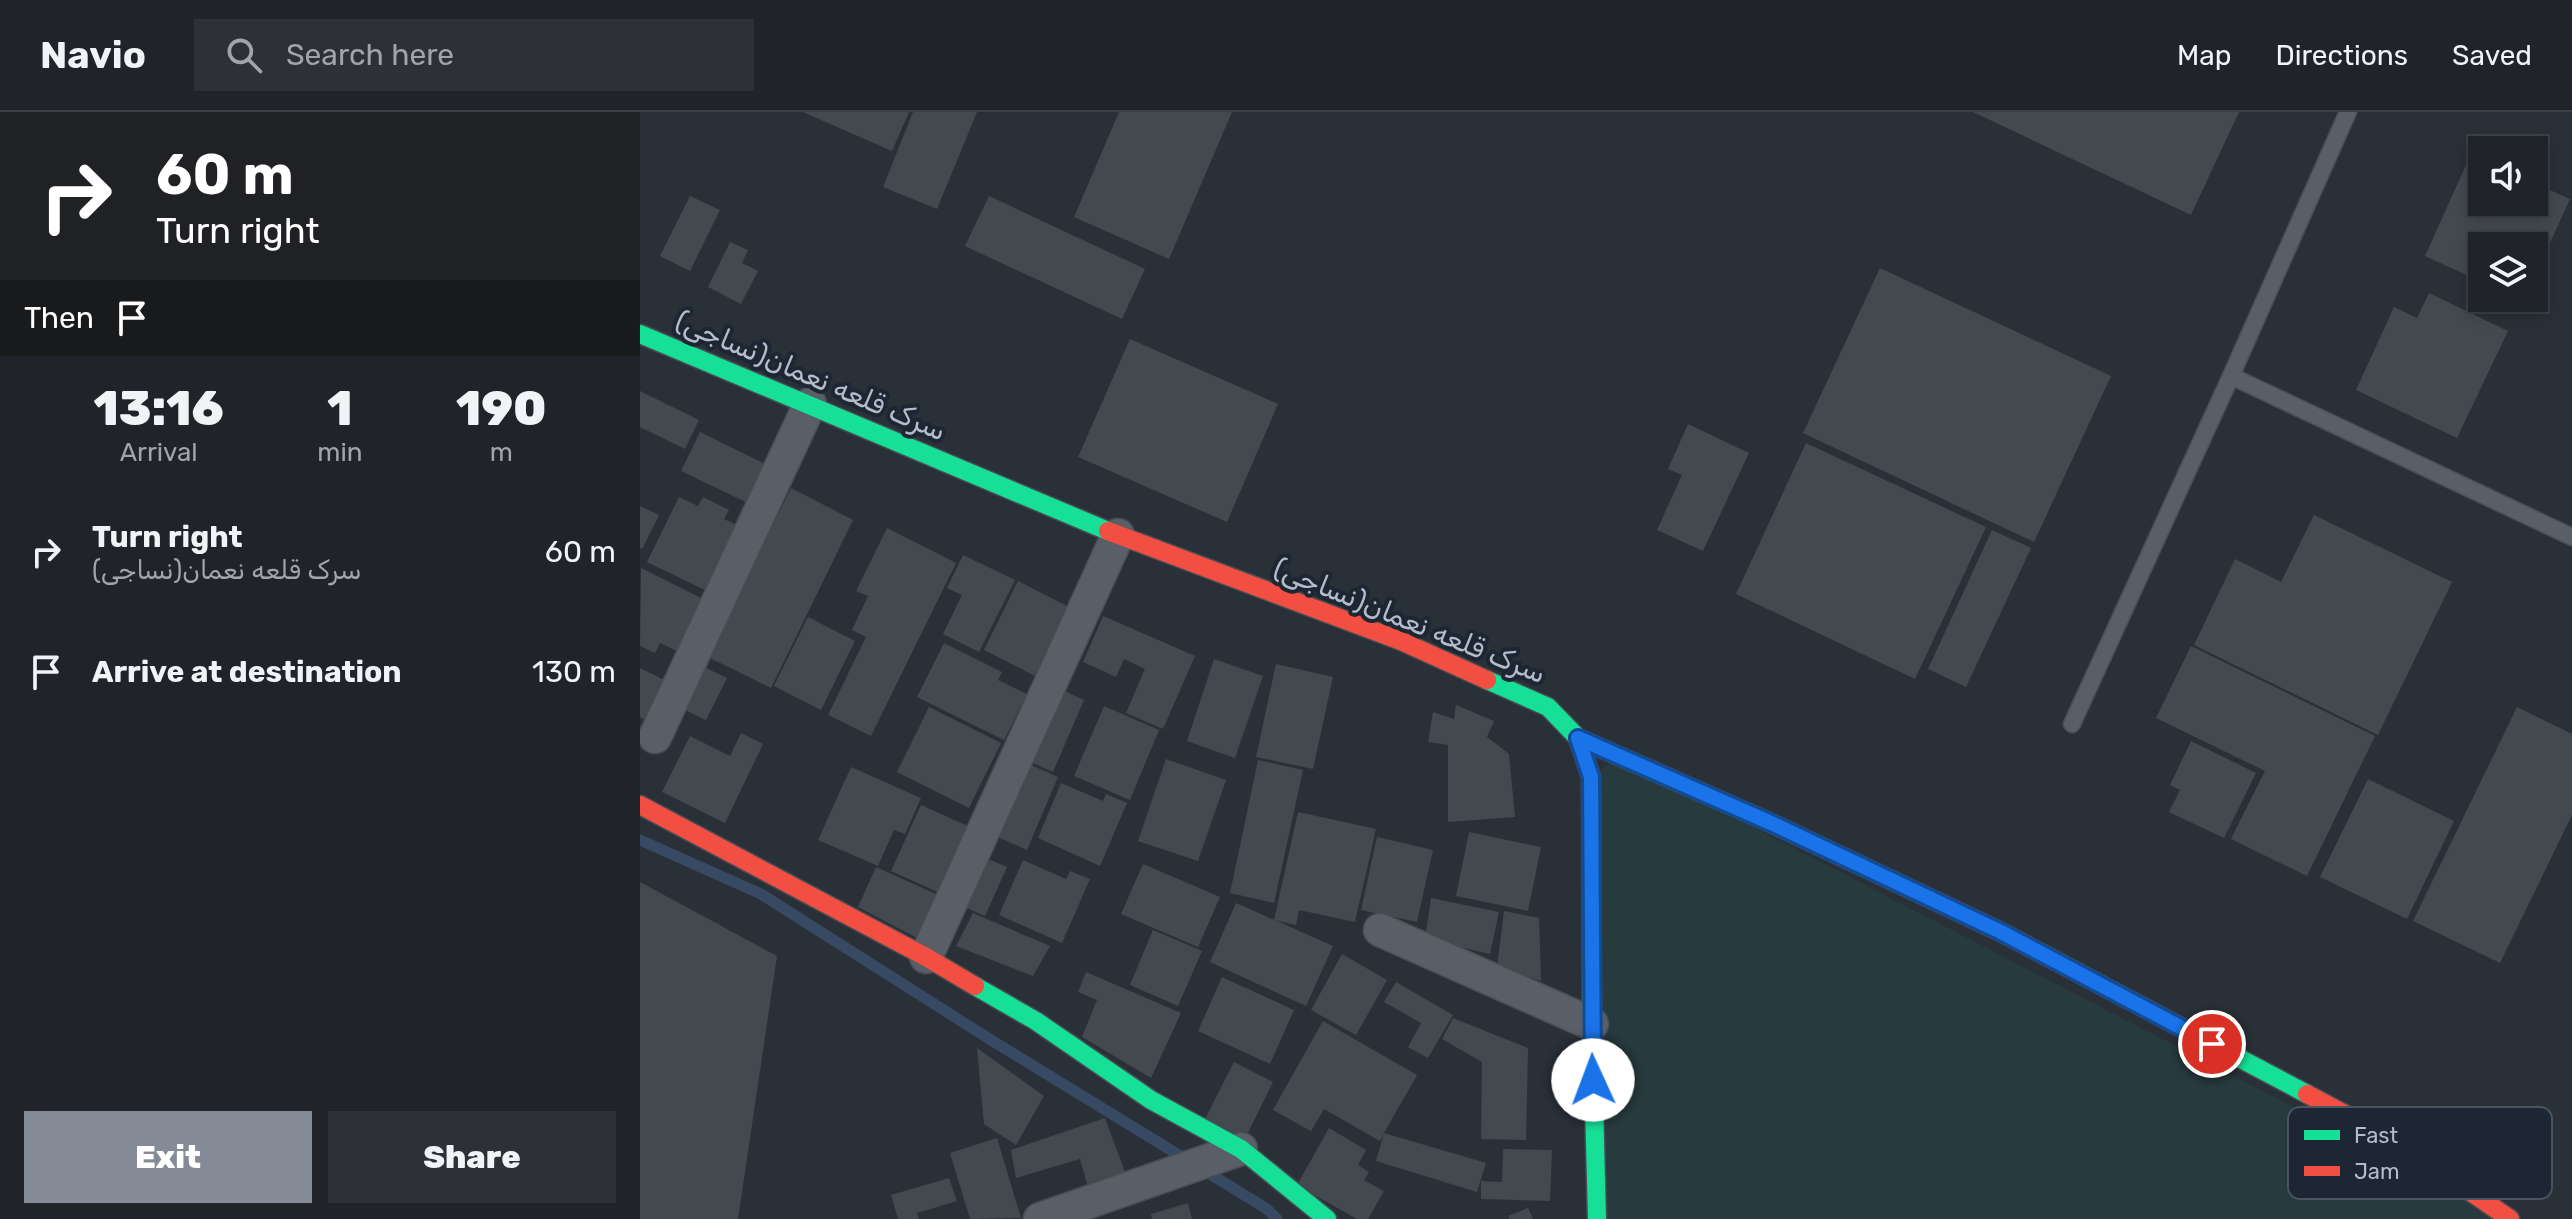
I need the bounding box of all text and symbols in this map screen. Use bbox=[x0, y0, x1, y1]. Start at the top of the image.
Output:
search box bbox=[194, 19, 754, 91]
text: Navio bbox=[40, 32, 146, 78]
icon: search bbox=[222, 33, 266, 77]
text: Search here bbox=[286, 37, 454, 73]
text: Map bbox=[2177, 39, 2231, 72]
text: Directions bbox=[2275, 39, 2408, 72]
text: Saved bbox=[2452, 39, 2532, 72]
map controls bbox=[2468, 136, 2548, 312]
button: sound bbox=[2468, 136, 2548, 216]
text: 60 m bbox=[156, 142, 294, 208]
icon: right bbox=[24, 144, 128, 248]
text: Turn right bbox=[156, 209, 320, 252]
button: layers bbox=[2468, 232, 2548, 312]
icon: arrive bbox=[110, 296, 154, 340]
text: Then bbox=[24, 300, 94, 336]
street label: سرک قلعه نعمان(نساجی) bbox=[671, 304, 951, 447]
text: 13:16 bbox=[93, 380, 224, 437]
text: 1 bbox=[327, 380, 353, 437]
text: 190 bbox=[456, 380, 547, 437]
text: Arrival bbox=[120, 437, 198, 468]
text: min bbox=[317, 437, 362, 468]
text: m bbox=[490, 437, 513, 468]
text: Turn right bbox=[92, 519, 243, 555]
icon: right bbox=[24, 530, 68, 574]
text: 60 m bbox=[545, 534, 616, 570]
street label: سرک قلعه نعمان(نساجی) bbox=[1269, 551, 1551, 690]
text: سرک قلعه نعمان(نساجی) bbox=[92, 555, 362, 586]
icon: arrive bbox=[24, 650, 68, 694]
text: Arrive at destination bbox=[92, 654, 402, 690]
text: 130 m bbox=[532, 654, 616, 690]
pin bbox=[2178, 1010, 2246, 1078]
icon: arrive bbox=[2190, 1022, 2234, 1066]
position arrow bbox=[1551, 1038, 1635, 1122]
legend bbox=[2288, 1107, 2552, 1199]
button: Exit bbox=[24, 1111, 312, 1203]
button: Share bbox=[328, 1111, 616, 1203]
text: Fast bbox=[2354, 1122, 2399, 1149]
text: Jam bbox=[2354, 1158, 2400, 1185]

